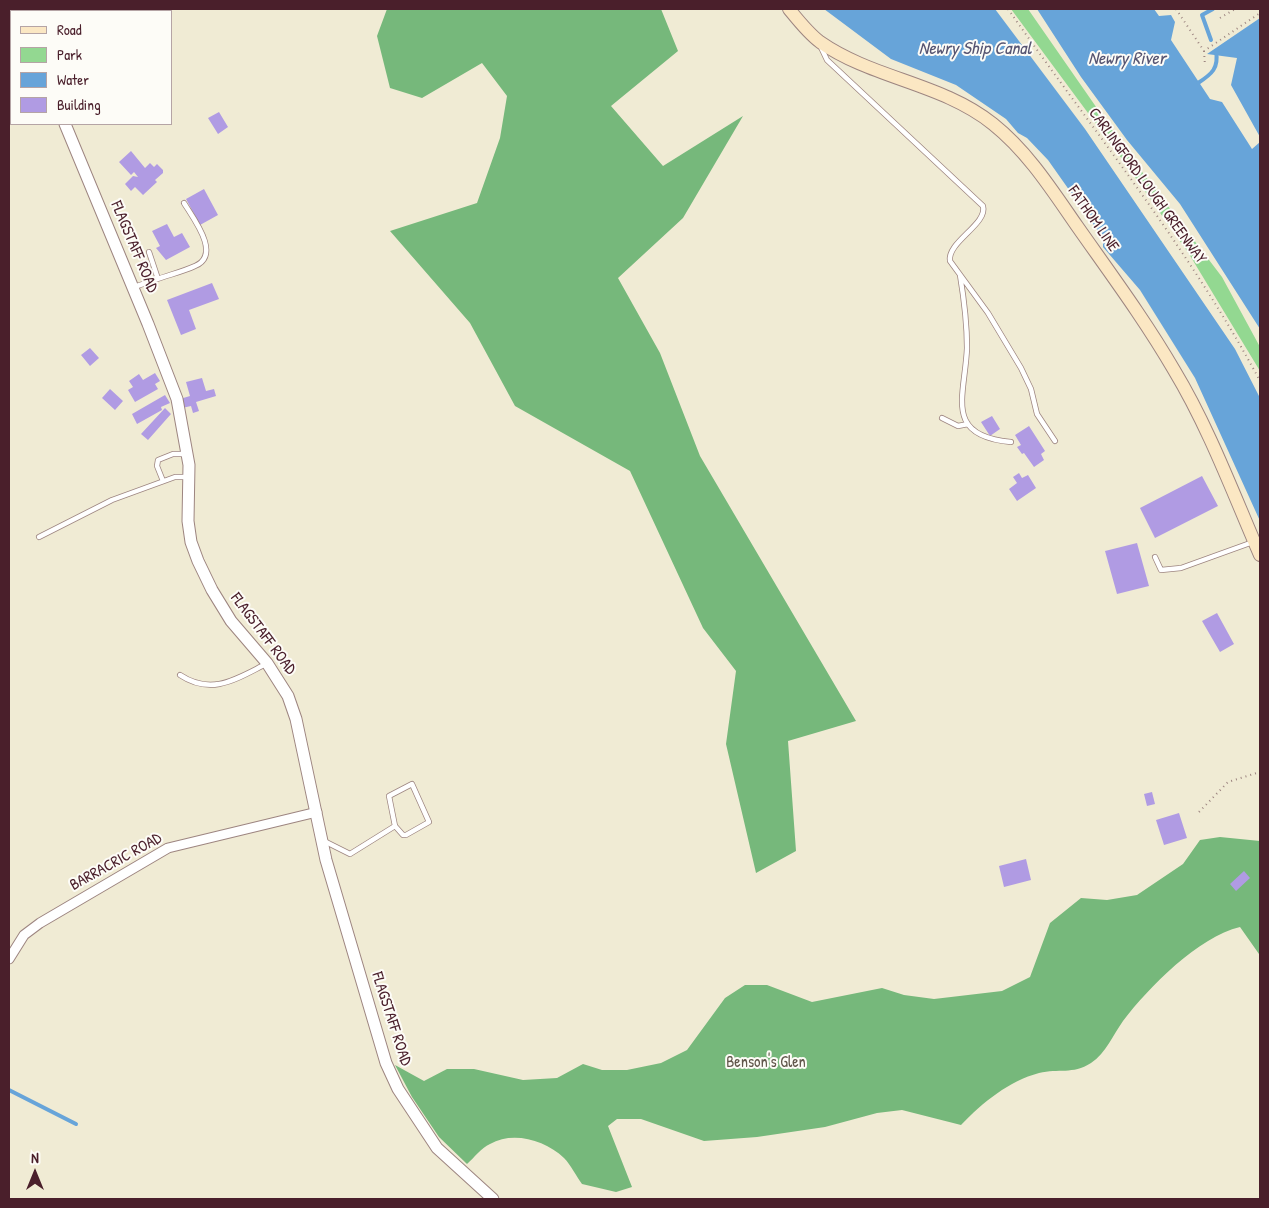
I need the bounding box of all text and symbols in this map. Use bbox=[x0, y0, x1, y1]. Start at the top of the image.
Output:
legend bbox=[10, 10, 172, 125]
text: Road bbox=[57, 19, 82, 40]
water label: Newry Ship Canal bbox=[919, 38, 1031, 60]
text: Park bbox=[57, 44, 82, 65]
water label: Newry River bbox=[1088, 48, 1166, 70]
text: Water bbox=[57, 69, 89, 90]
text: Building bbox=[57, 94, 101, 115]
street label: CARLINGFORD LOUGH GREENWAY bbox=[1084, 104, 1210, 268]
street label: FATHOM LINE bbox=[1063, 182, 1123, 256]
street label: FLAGSTAFF ROAD bbox=[106, 198, 162, 296]
street label: FLAGSTAFF ROAD bbox=[226, 589, 300, 679]
street label: BARRACRIC ROAD bbox=[67, 829, 165, 895]
street label: FLAGSTAFF ROAD bbox=[367, 970, 415, 1068]
park label: Benson's Glen bbox=[726, 1053, 806, 1073]
north arrow bbox=[10, 1148, 60, 1198]
text: N bbox=[31, 1148, 39, 1167]

